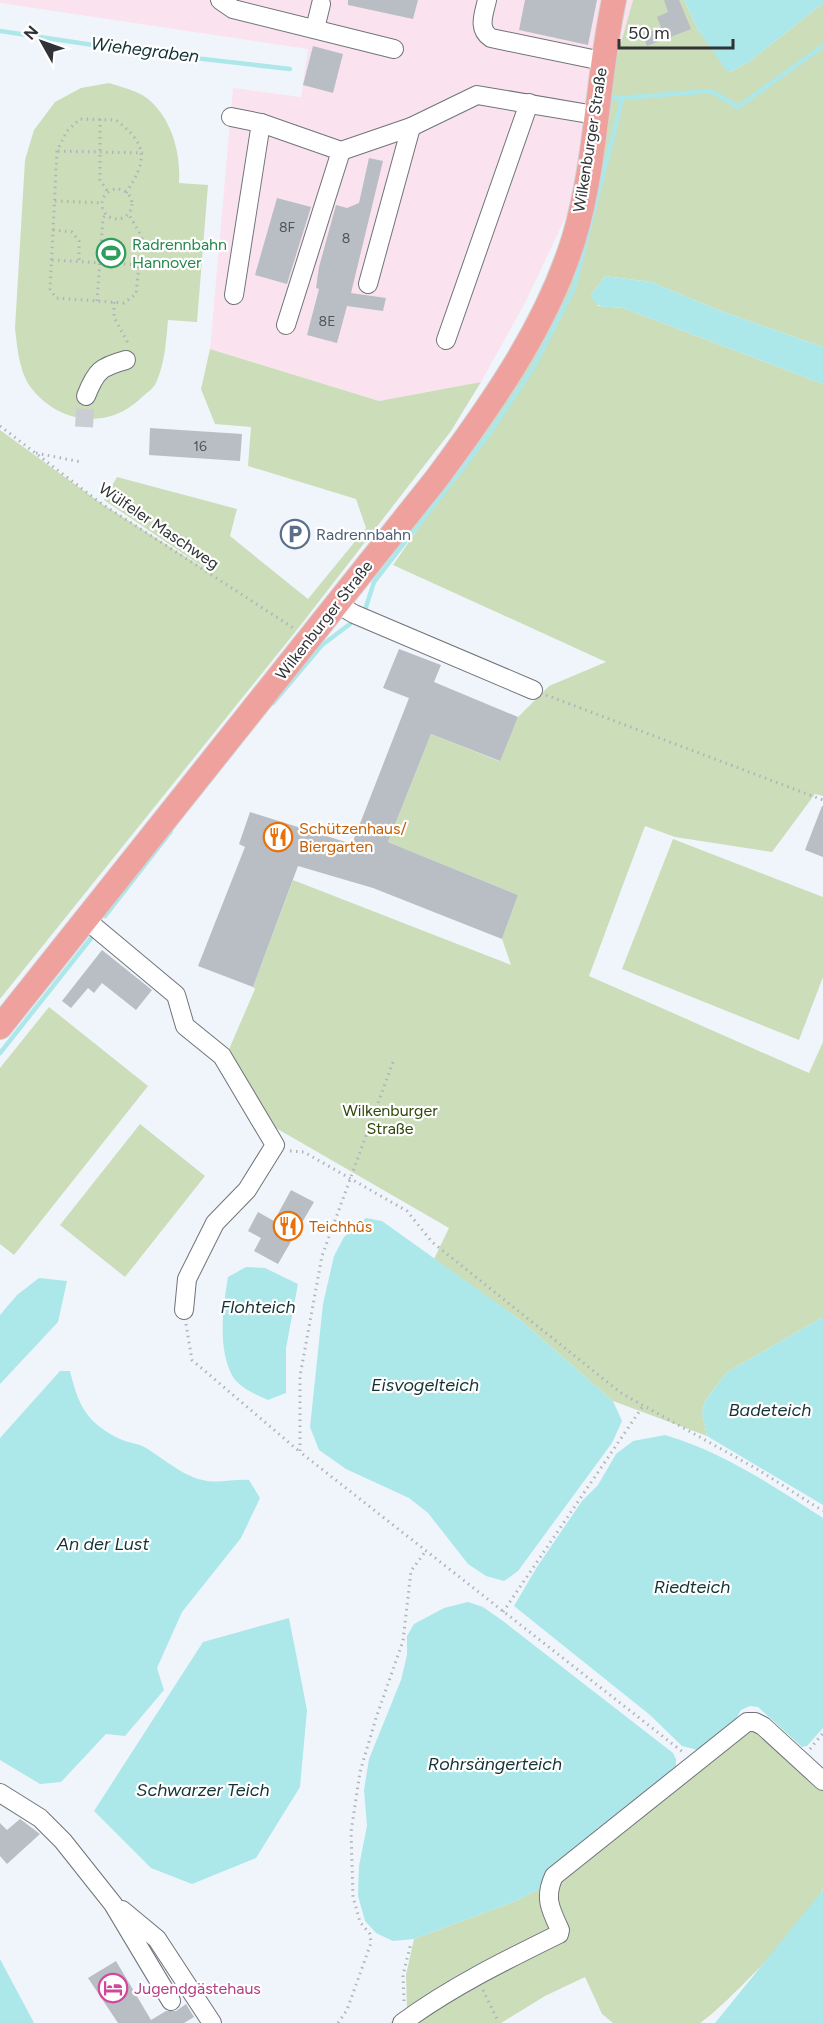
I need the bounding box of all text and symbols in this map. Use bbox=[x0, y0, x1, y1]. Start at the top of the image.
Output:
north arrow bbox=[12, 12, 72, 72]
scale bar bbox=[619, 12, 733, 50]
text: N bbox=[20, 22, 42, 44]
text: 50 m bbox=[628, 22, 670, 44]
water label: Wiehegraben bbox=[90, 32, 200, 68]
street label: Wilkenburger Straße bbox=[569, 66, 611, 214]
house number: 8F bbox=[279, 219, 295, 236]
house number: 8 bbox=[342, 230, 350, 247]
place label: Radrennbahn Hannover bbox=[132, 235, 227, 272]
sports icon: Radrennbahn Hannover bbox=[95, 237, 127, 269]
house number: 8E bbox=[319, 313, 335, 330]
house number: 16 bbox=[193, 438, 207, 455]
street label: Wülfeler Maschweg bbox=[95, 479, 223, 573]
parking icon: Radrennbahn bbox=[279, 518, 311, 550]
place label: Radrennbahn bbox=[316, 525, 411, 544]
street label: Wilkenburger Straße bbox=[271, 556, 377, 683]
place label: Schützenhaus/ Biergarten bbox=[299, 819, 407, 856]
restaurant icon: Schützenhaus/ Biergarten bbox=[262, 821, 294, 853]
park label: Wilkenburger Straße bbox=[342, 1101, 438, 1138]
restaurant icon: Teichhûs bbox=[272, 1210, 304, 1242]
place label: Teichhûs bbox=[309, 1217, 372, 1236]
water label: Flohteich bbox=[220, 1296, 296, 1318]
water label: Eisvogelteich bbox=[371, 1374, 479, 1396]
water label: Badeteich bbox=[729, 1399, 811, 1421]
water label: An der Lust bbox=[56, 1533, 149, 1555]
water label: Riedteich bbox=[654, 1576, 730, 1598]
water label: Rohrsängerteich bbox=[428, 1753, 562, 1775]
water label: Schwarzer Teich bbox=[136, 1779, 270, 1801]
hotel icon: Jugendgästehaus bbox=[97, 1972, 129, 2004]
place label: Jugendgästehaus bbox=[134, 1979, 261, 1998]

